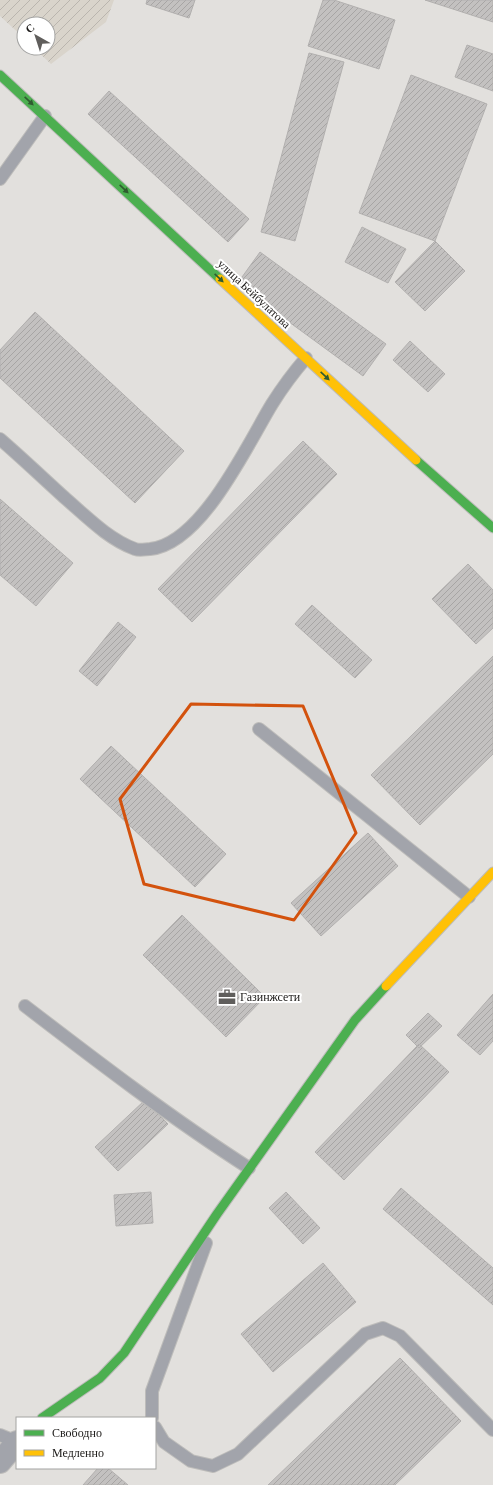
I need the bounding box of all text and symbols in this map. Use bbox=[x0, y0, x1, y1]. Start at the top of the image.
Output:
north arrow bbox=[16, 16, 56, 56]
text: С bbox=[23, 21, 37, 35]
one-way arrow bbox=[24, 96, 33, 105]
one-way arrow bbox=[119, 185, 129, 194]
street label: улица Бейбулатова bbox=[215, 257, 294, 332]
one-way arrow bbox=[214, 273, 224, 283]
one-way arrow bbox=[320, 371, 330, 380]
office icon: Газинжсети bbox=[217, 987, 237, 1007]
place label: Газинжсети bbox=[240, 990, 301, 1004]
legend bbox=[16, 1417, 156, 1469]
text: Свободно bbox=[52, 1426, 102, 1440]
text: Медленно bbox=[52, 1446, 104, 1460]

